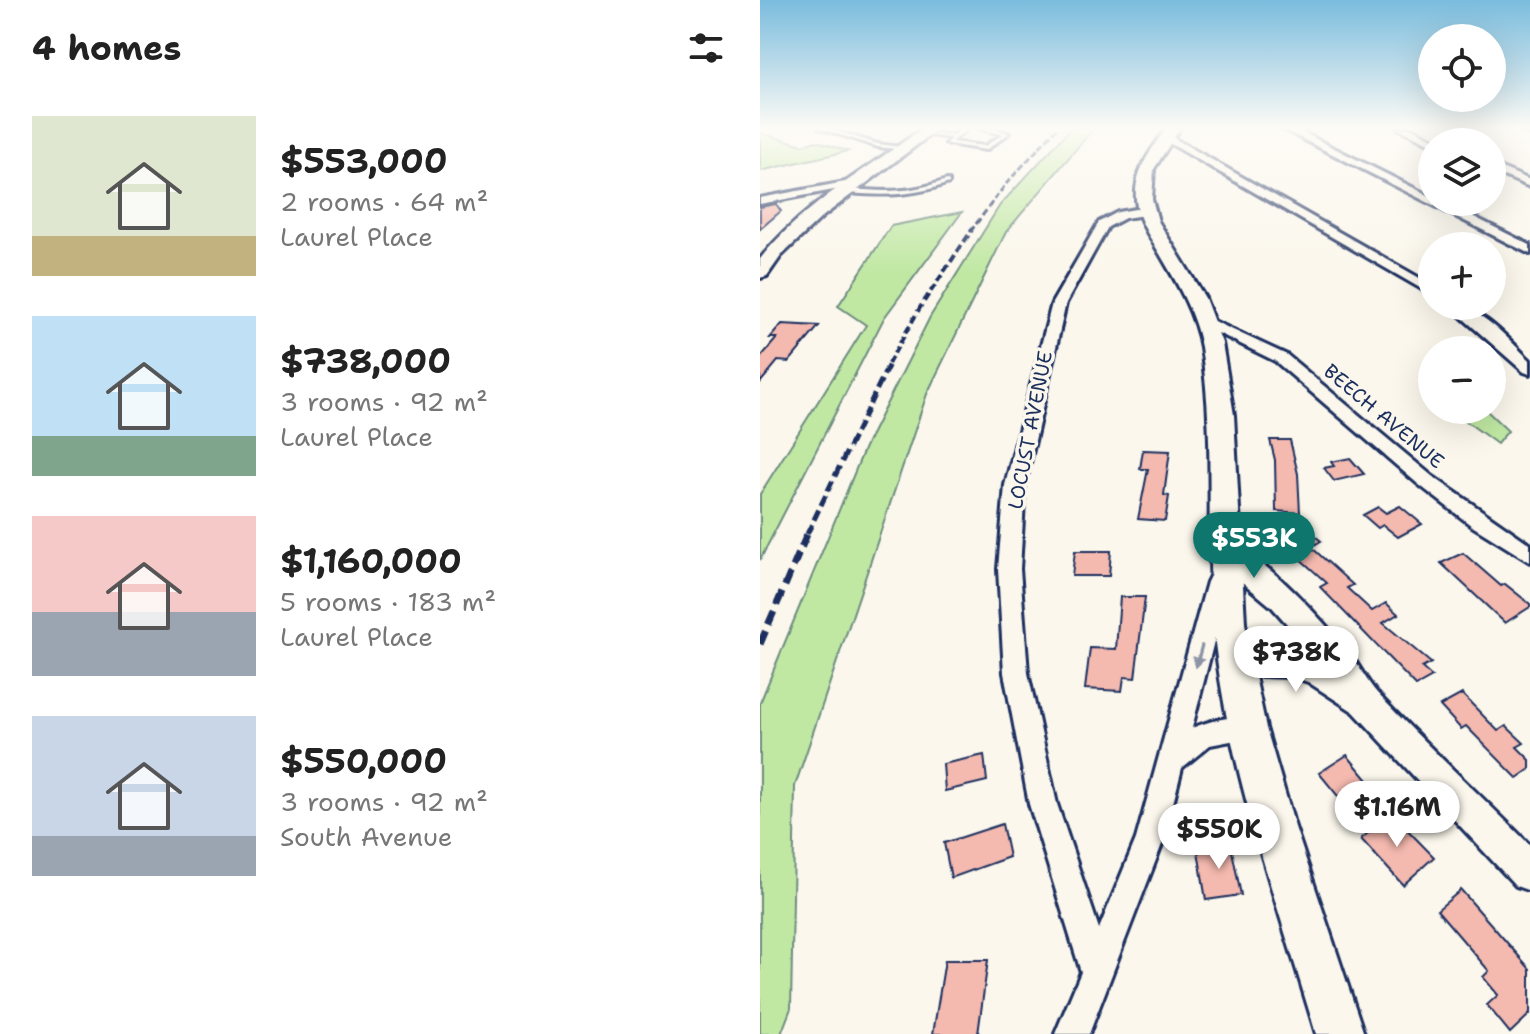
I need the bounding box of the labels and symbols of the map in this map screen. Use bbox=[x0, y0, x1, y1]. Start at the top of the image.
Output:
street label: LOCUST AVENUE bbox=[1002, 349, 1058, 511]
street label: BEECH AVENUE bbox=[1318, 358, 1450, 474]
pin: $553K bbox=[1198, 512, 1310, 580]
pin: $738K bbox=[1240, 626, 1352, 694]
one-way arrow bbox=[1193, 643, 1205, 668]
pin: $1.16M bbox=[1332, 781, 1462, 849]
pin: $550K bbox=[1163, 803, 1275, 871]

